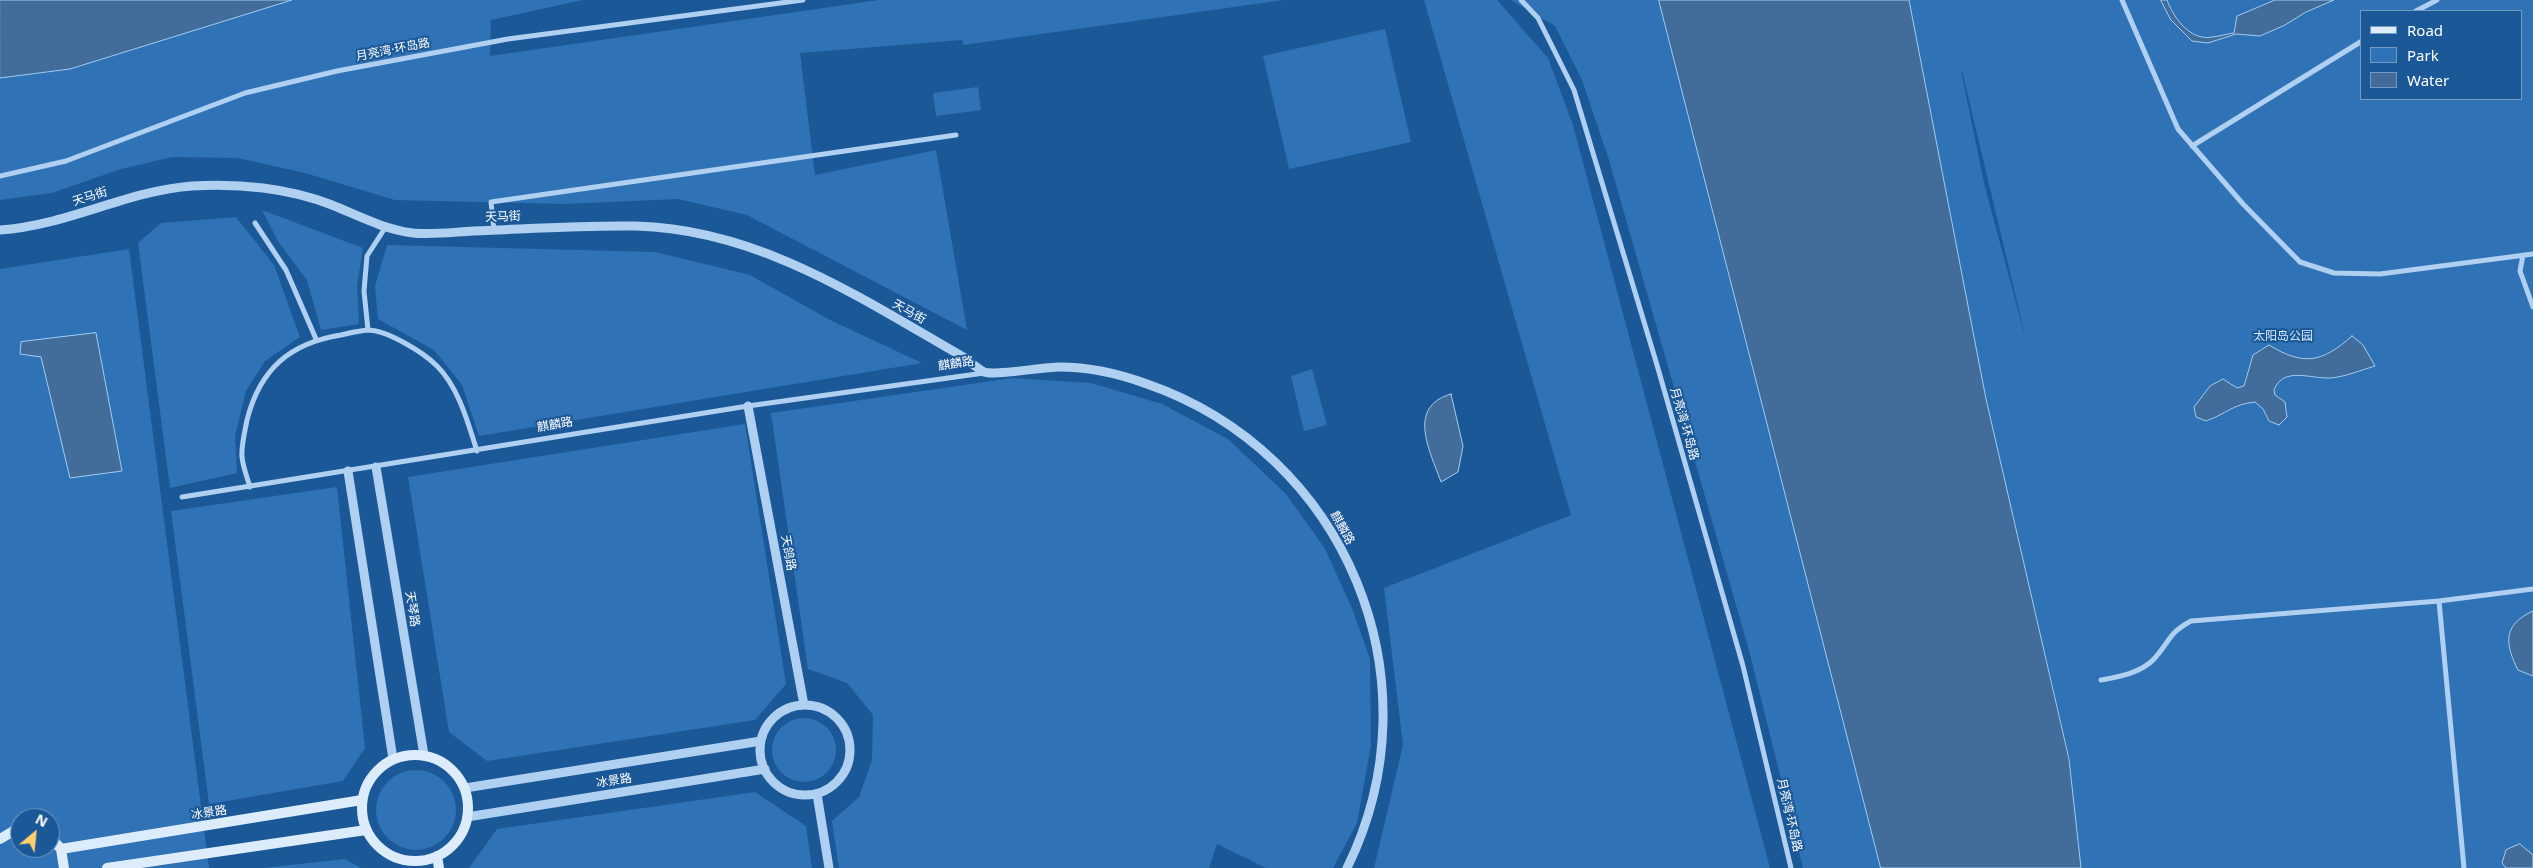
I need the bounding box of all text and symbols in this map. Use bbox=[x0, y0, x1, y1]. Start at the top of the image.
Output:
legend bbox=[2360, 10, 2523, 100]
text: Road bbox=[2407, 20, 2443, 40]
street label: 月亮湾·环岛路 bbox=[355, 36, 431, 64]
text: Park bbox=[2407, 45, 2439, 65]
text: Water bbox=[2407, 70, 2449, 90]
street label: 天马街 bbox=[71, 185, 109, 209]
street label: 天马街 bbox=[485, 209, 521, 225]
street label: 天马街 bbox=[890, 297, 928, 327]
park label: 太阳岛公园 bbox=[2253, 330, 2313, 344]
street label: 麒麟路 bbox=[937, 354, 975, 374]
street label: 月亮湾·环岛路 bbox=[1667, 386, 1701, 462]
street label: 麒麟路 bbox=[536, 415, 574, 435]
street label: 麒麟路 bbox=[1327, 509, 1357, 547]
street label: 天鸽路 bbox=[778, 534, 798, 572]
street label: 天琴路 bbox=[402, 590, 422, 628]
street label: 冰景路 bbox=[595, 771, 633, 791]
street label: 月亮湾·环岛路 bbox=[1774, 777, 1804, 853]
street label: 冰景路 bbox=[190, 803, 228, 823]
north arrow bbox=[10, 808, 60, 858]
text: N bbox=[32, 809, 51, 831]

